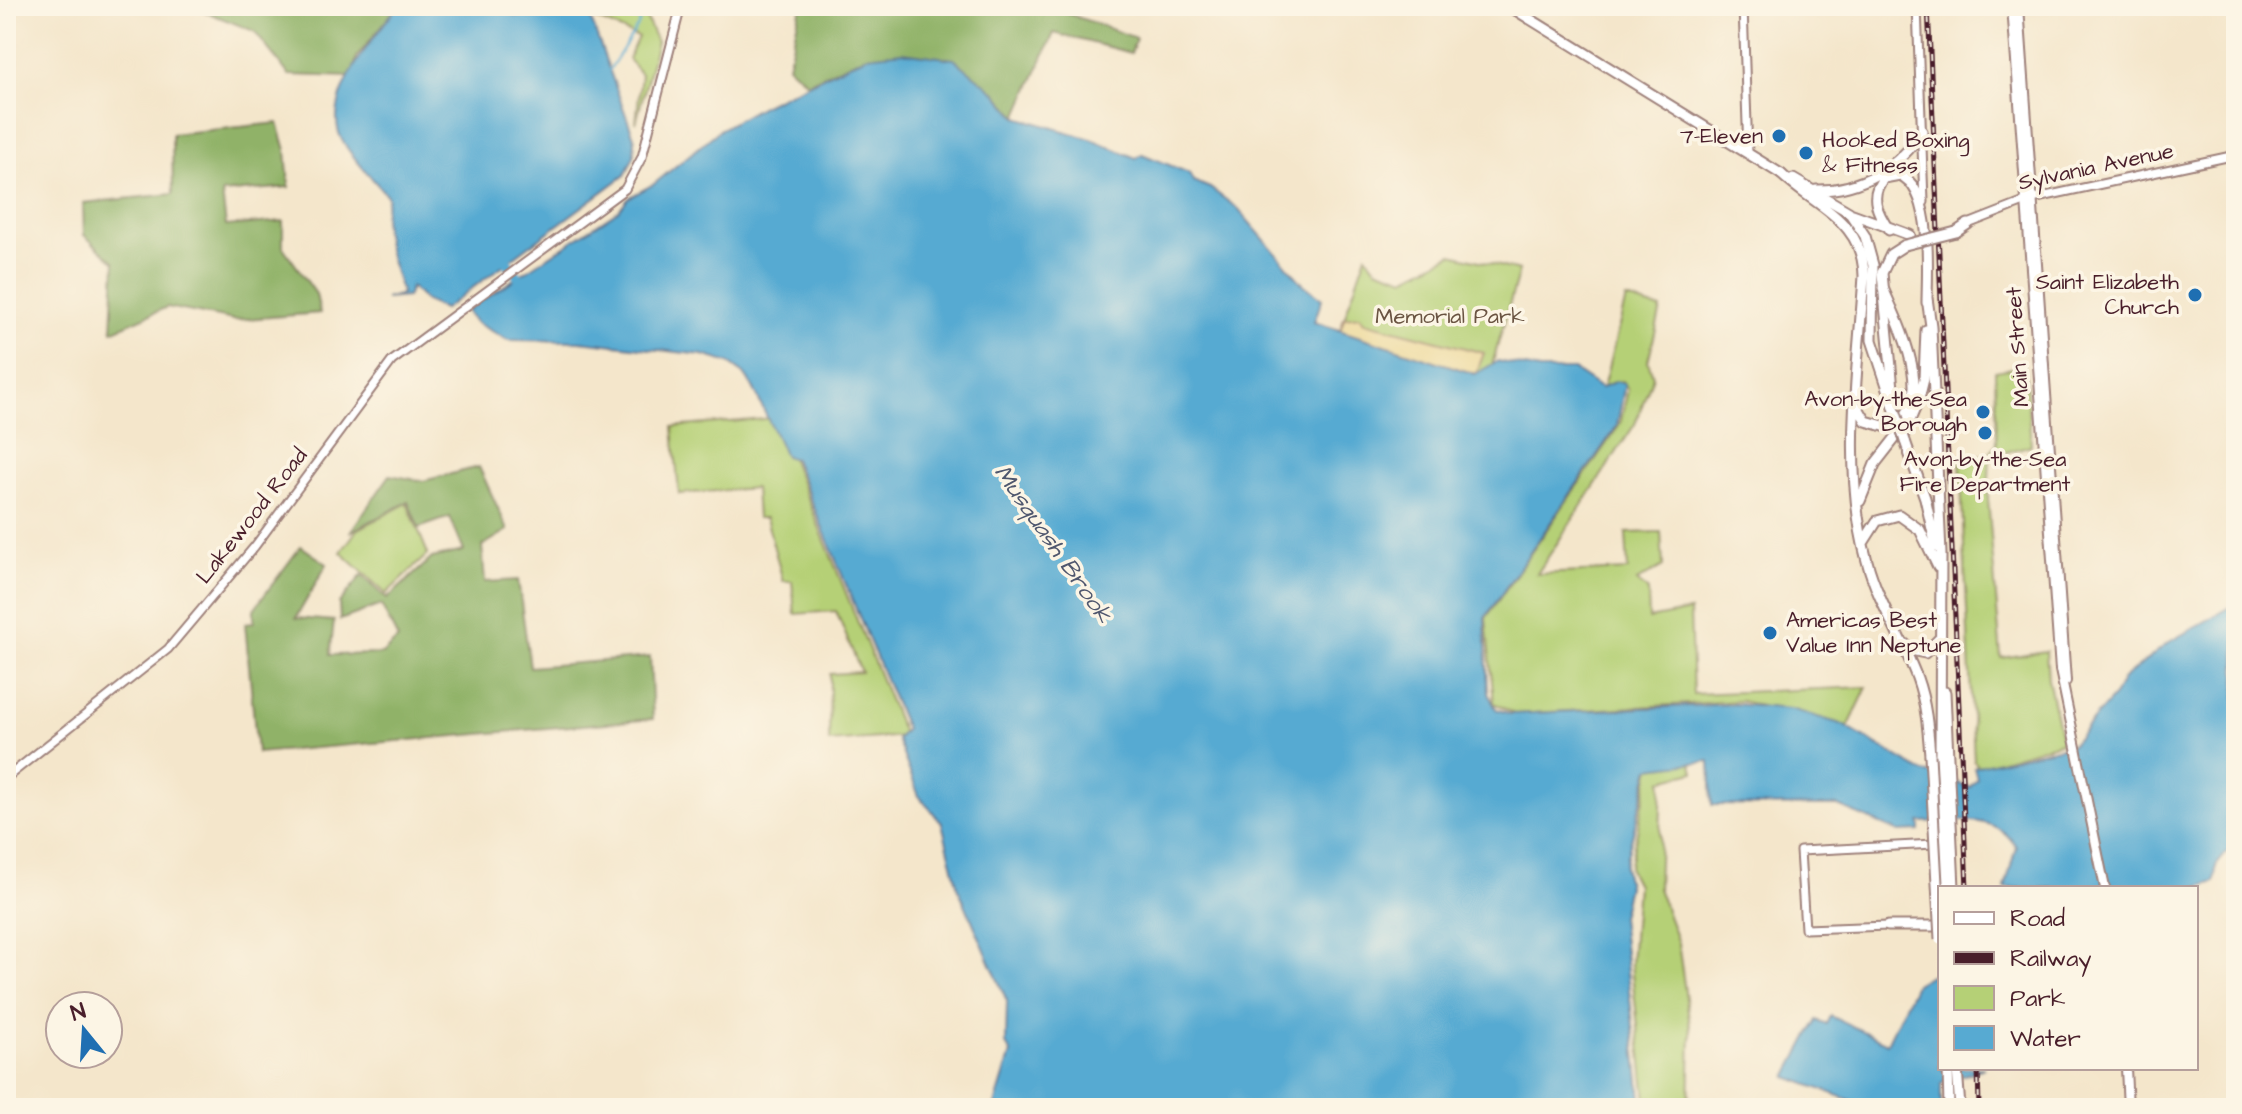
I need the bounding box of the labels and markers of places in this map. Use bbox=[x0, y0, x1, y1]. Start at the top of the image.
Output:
place label: 7-Eleven bbox=[1680, 121, 1763, 152]
place label: Hooked Boxing & Fitness bbox=[1822, 125, 1970, 181]
marker: 7-Eleven bbox=[1770, 127, 1788, 145]
marker: Hooked Boxing & Fitness bbox=[1797, 144, 1815, 162]
place label: Saint Elizabeth Church bbox=[2036, 267, 2179, 323]
marker: Saint Elizabeth Church bbox=[2186, 286, 2204, 304]
place label: Avon-by-the-Sea Borough bbox=[1804, 384, 1967, 441]
marker: Avon-by-the-Sea Borough bbox=[1974, 403, 1992, 421]
marker: Avon-by-the-Sea Fire Department bbox=[1976, 424, 1994, 442]
place label: Avon-by-the-Sea Fire Department bbox=[1900, 444, 2071, 500]
place label: Americas Best Value Inn Neptune bbox=[1786, 605, 1961, 661]
marker: Americas Best Value Inn Neptune bbox=[1761, 624, 1779, 642]

